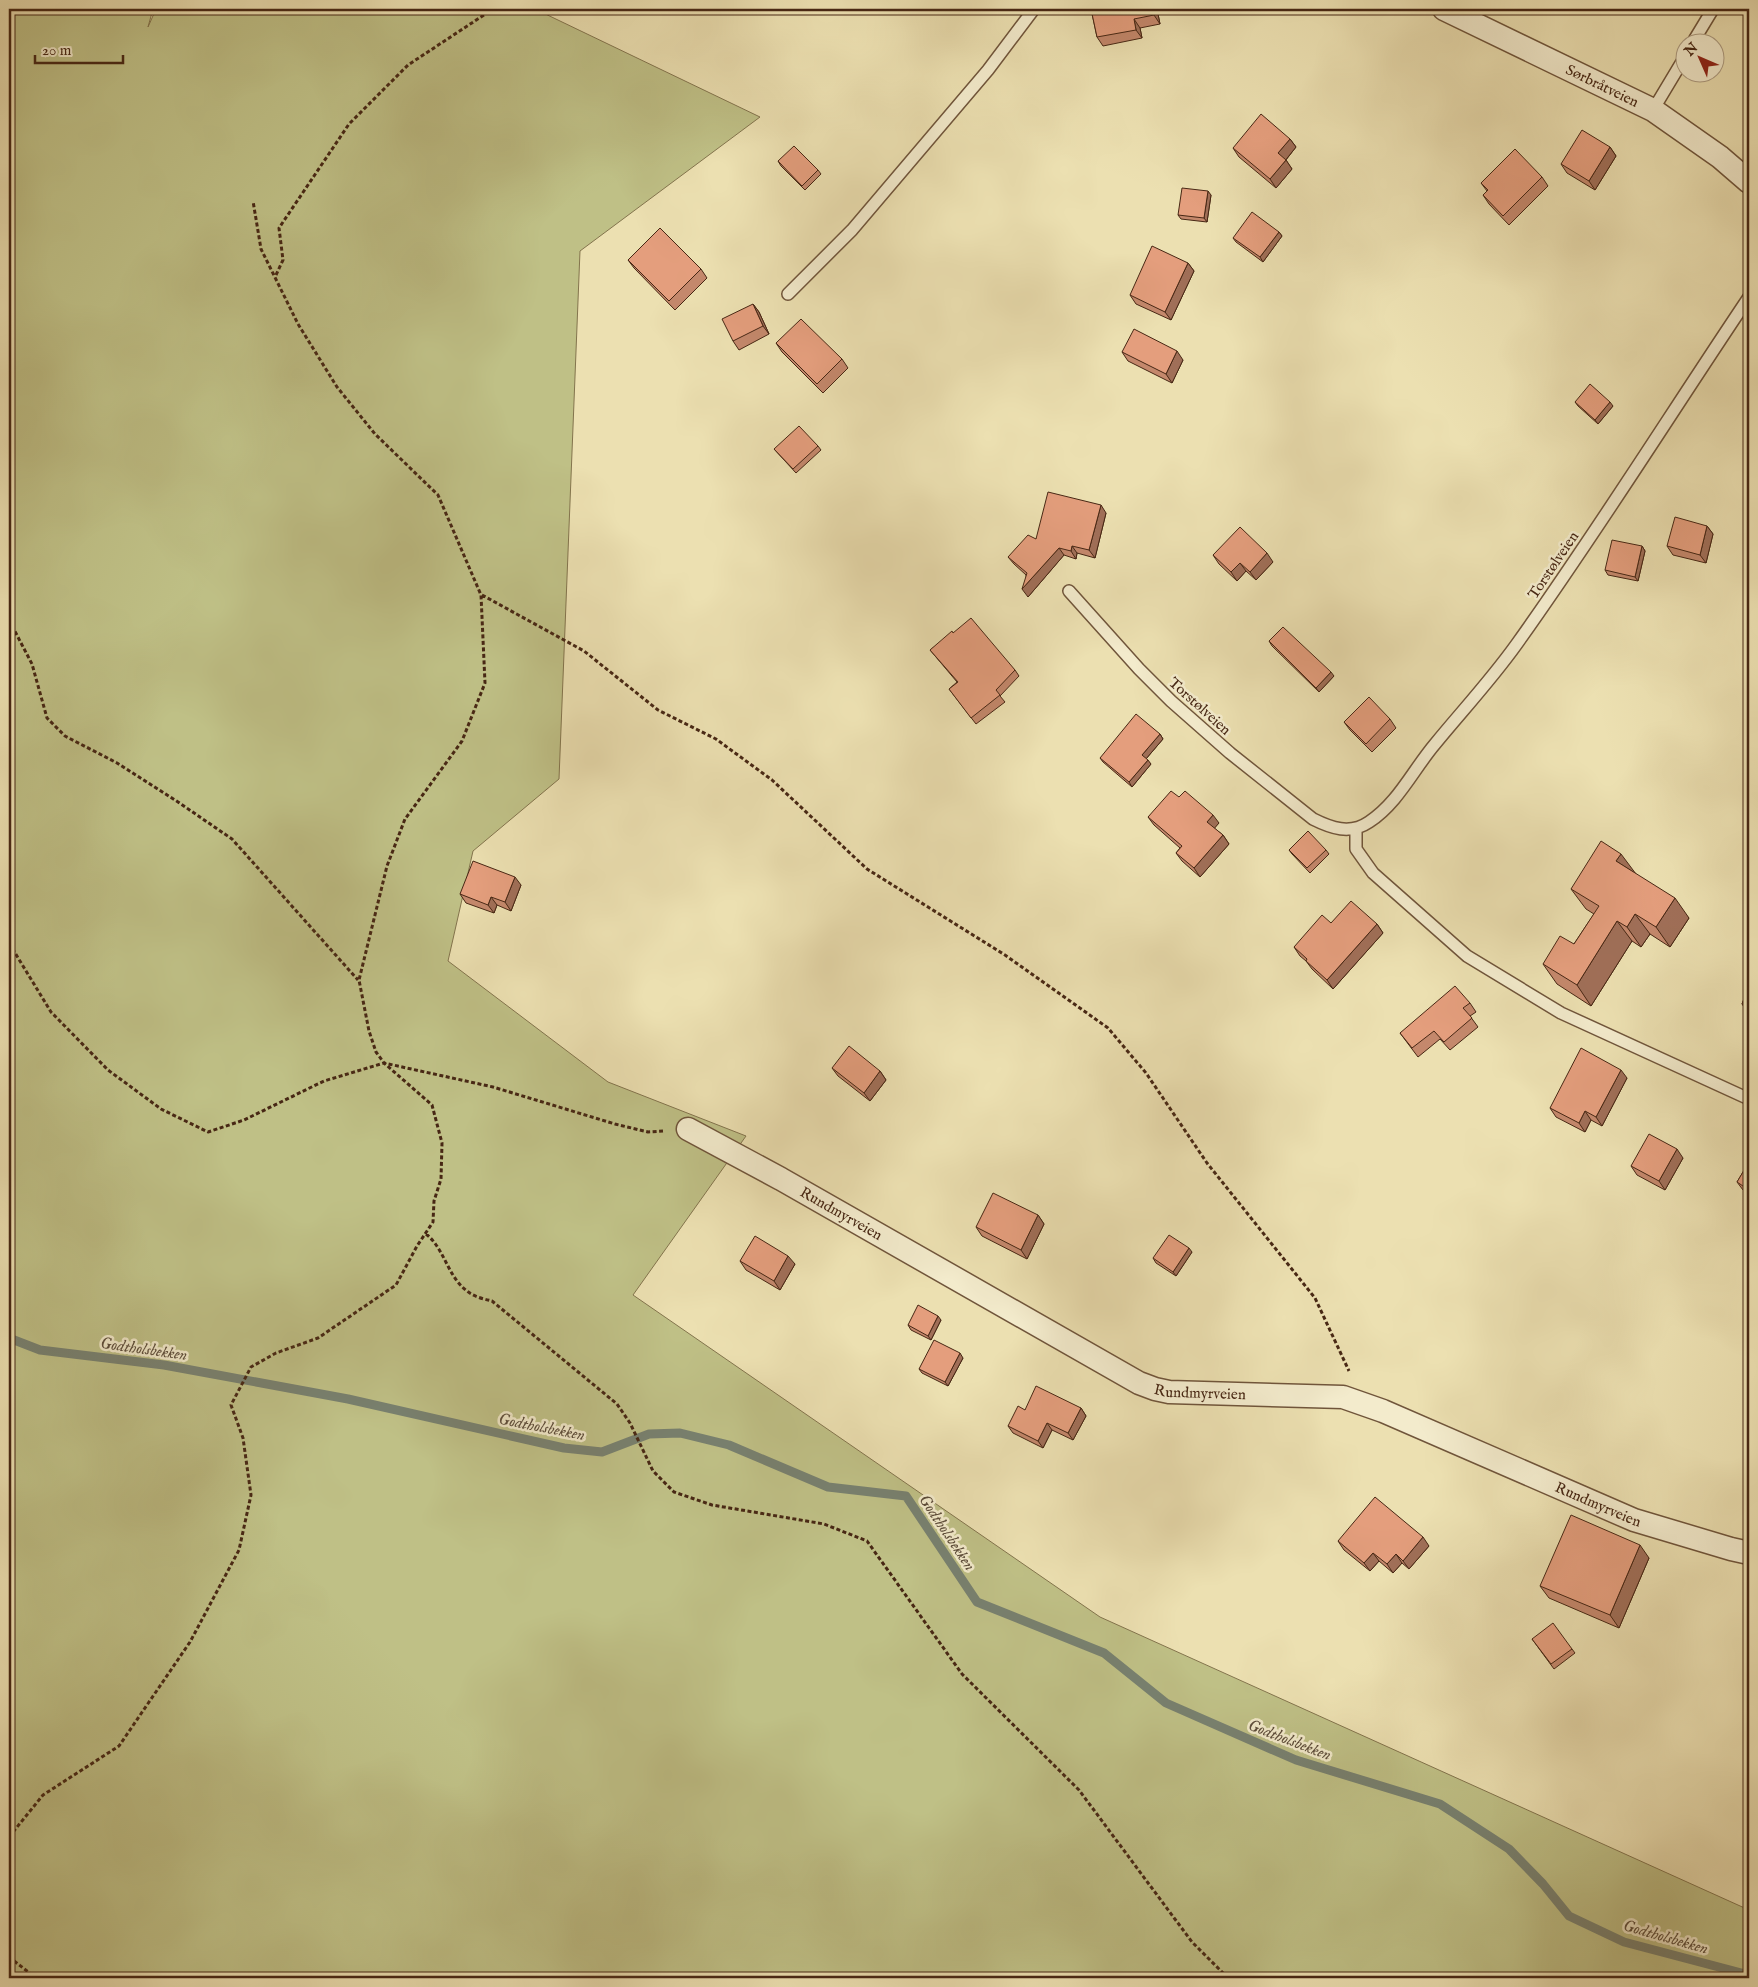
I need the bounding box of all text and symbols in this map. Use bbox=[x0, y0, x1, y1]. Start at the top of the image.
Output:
scale bar bbox=[35, 32, 122, 64]
north arrow bbox=[1676, 32, 1726, 82]
text: N bbox=[1680, 39, 1702, 61]
text: 20 m bbox=[42, 41, 72, 60]
street label: Sørbråtveien bbox=[1563, 60, 1642, 112]
street label: Torstølveien bbox=[1524, 528, 1583, 603]
street label: Torstølveien bbox=[1164, 673, 1235, 739]
street label: Rundmyrveien bbox=[796, 1183, 886, 1245]
water label: Godtholsbekken bbox=[99, 1334, 188, 1366]
street label: Rundmyrveien bbox=[1152, 1380, 1246, 1404]
water label: Godtholsbekken bbox=[497, 1410, 587, 1446]
street label: Rundmyrveien bbox=[1552, 1478, 1643, 1532]
water label: Godtholsbekken bbox=[914, 1491, 979, 1575]
water label: Godtholsbekken bbox=[1245, 1716, 1334, 1766]
water label: Godtholsbekken bbox=[1621, 1916, 1710, 1960]

